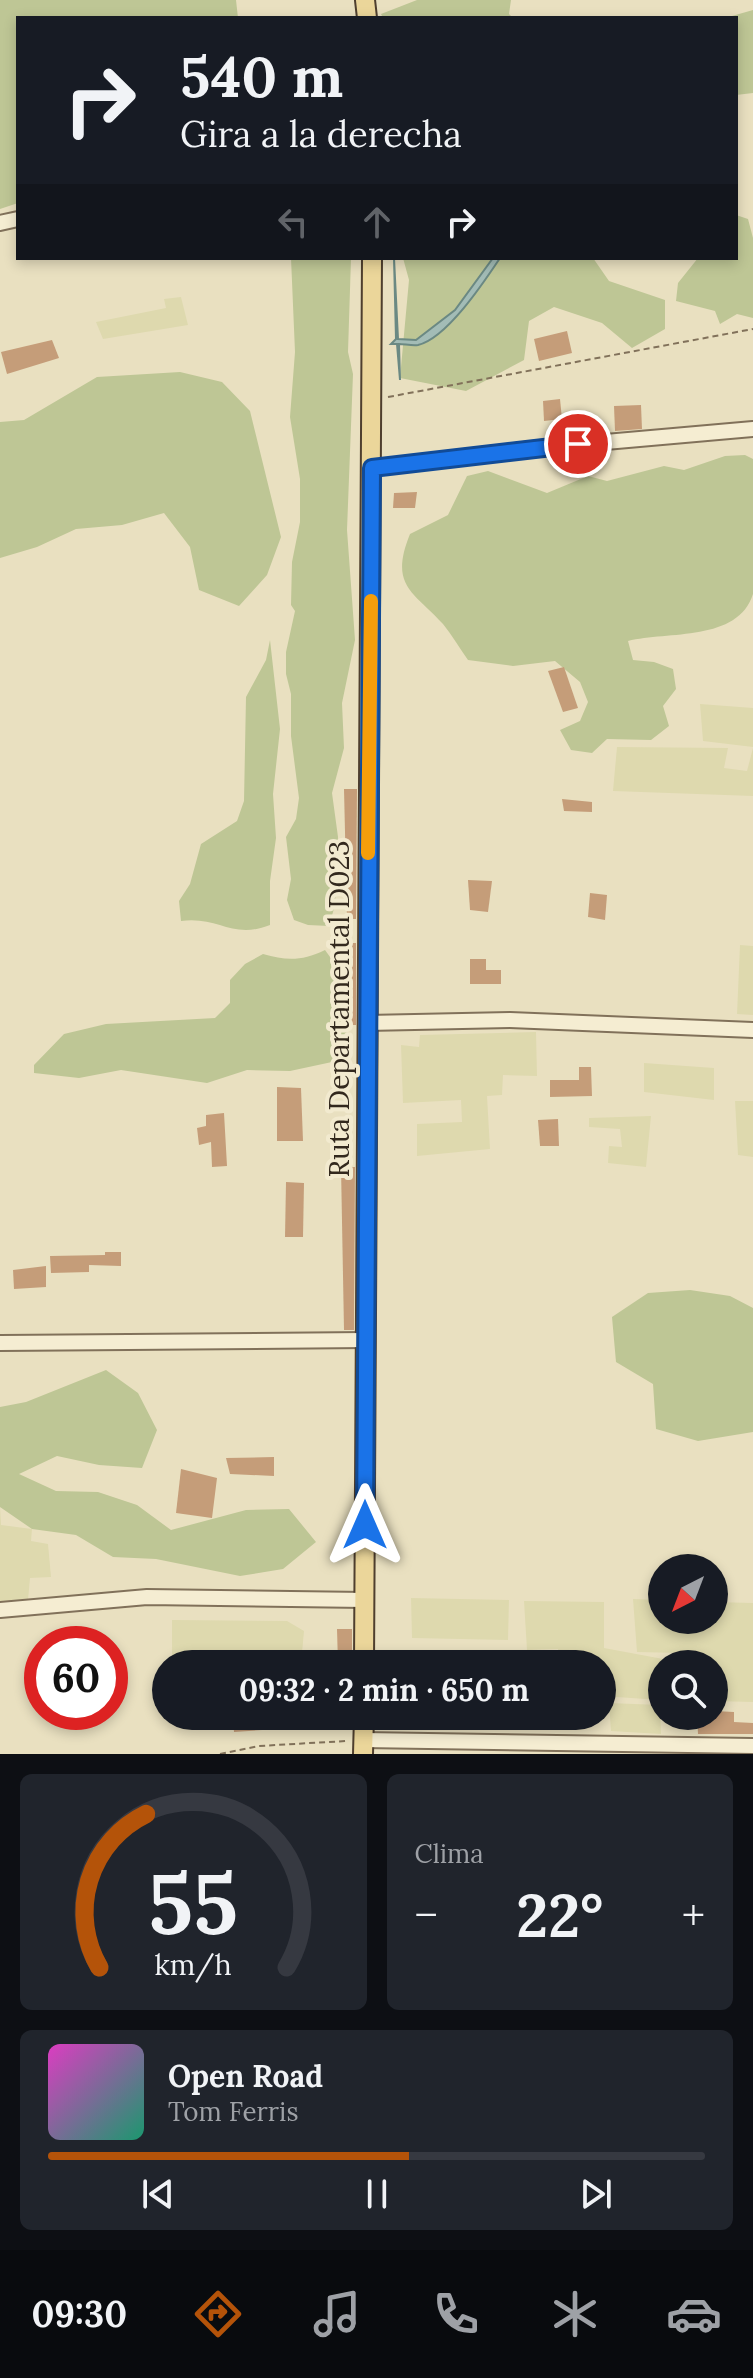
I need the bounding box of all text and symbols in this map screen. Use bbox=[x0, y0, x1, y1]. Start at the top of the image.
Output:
text: 540 m bbox=[180, 41, 343, 112]
icon: right bbox=[48, 48, 152, 152]
text: Gira a la derecha bbox=[180, 111, 462, 157]
icon: left bbox=[271, 200, 315, 244]
icon: ahead bbox=[355, 200, 399, 244]
icon: right bbox=[439, 200, 483, 244]
pin bbox=[544, 410, 612, 478]
icon: arrive bbox=[556, 422, 600, 466]
street label: Ruta Departamental D023 bbox=[321, 840, 357, 1178]
position arrow bbox=[323, 1483, 407, 1567]
north arrow bbox=[648, 1554, 728, 1634]
map controls bbox=[648, 1554, 728, 1730]
speed limit sign: 60 bbox=[24, 1626, 128, 1730]
button: search bbox=[648, 1650, 728, 1730]
text: 09:32 · 2 min · 650 m bbox=[239, 1671, 529, 1709]
text: Clima bbox=[415, 1837, 484, 1870]
text: 55 bbox=[148, 1850, 238, 1957]
text: 22° bbox=[516, 1877, 603, 1953]
text: − bbox=[415, 1887, 438, 1943]
text: + bbox=[682, 1887, 705, 1943]
text: km/h bbox=[155, 1946, 232, 1983]
text: Open Road bbox=[168, 2057, 323, 2095]
text: Tom Ferris bbox=[168, 2095, 298, 2128]
icon: previous bbox=[136, 2172, 180, 2216]
icon: pause bbox=[355, 2172, 399, 2216]
icon: next bbox=[574, 2172, 618, 2216]
icon: directions bbox=[190, 2286, 246, 2342]
icon: music bbox=[309, 2286, 365, 2342]
icon: phone bbox=[428, 2286, 484, 2342]
icon: climate bbox=[547, 2286, 603, 2342]
icon: car bbox=[666, 2286, 722, 2342]
text: 09:30 bbox=[31, 2291, 127, 2337]

